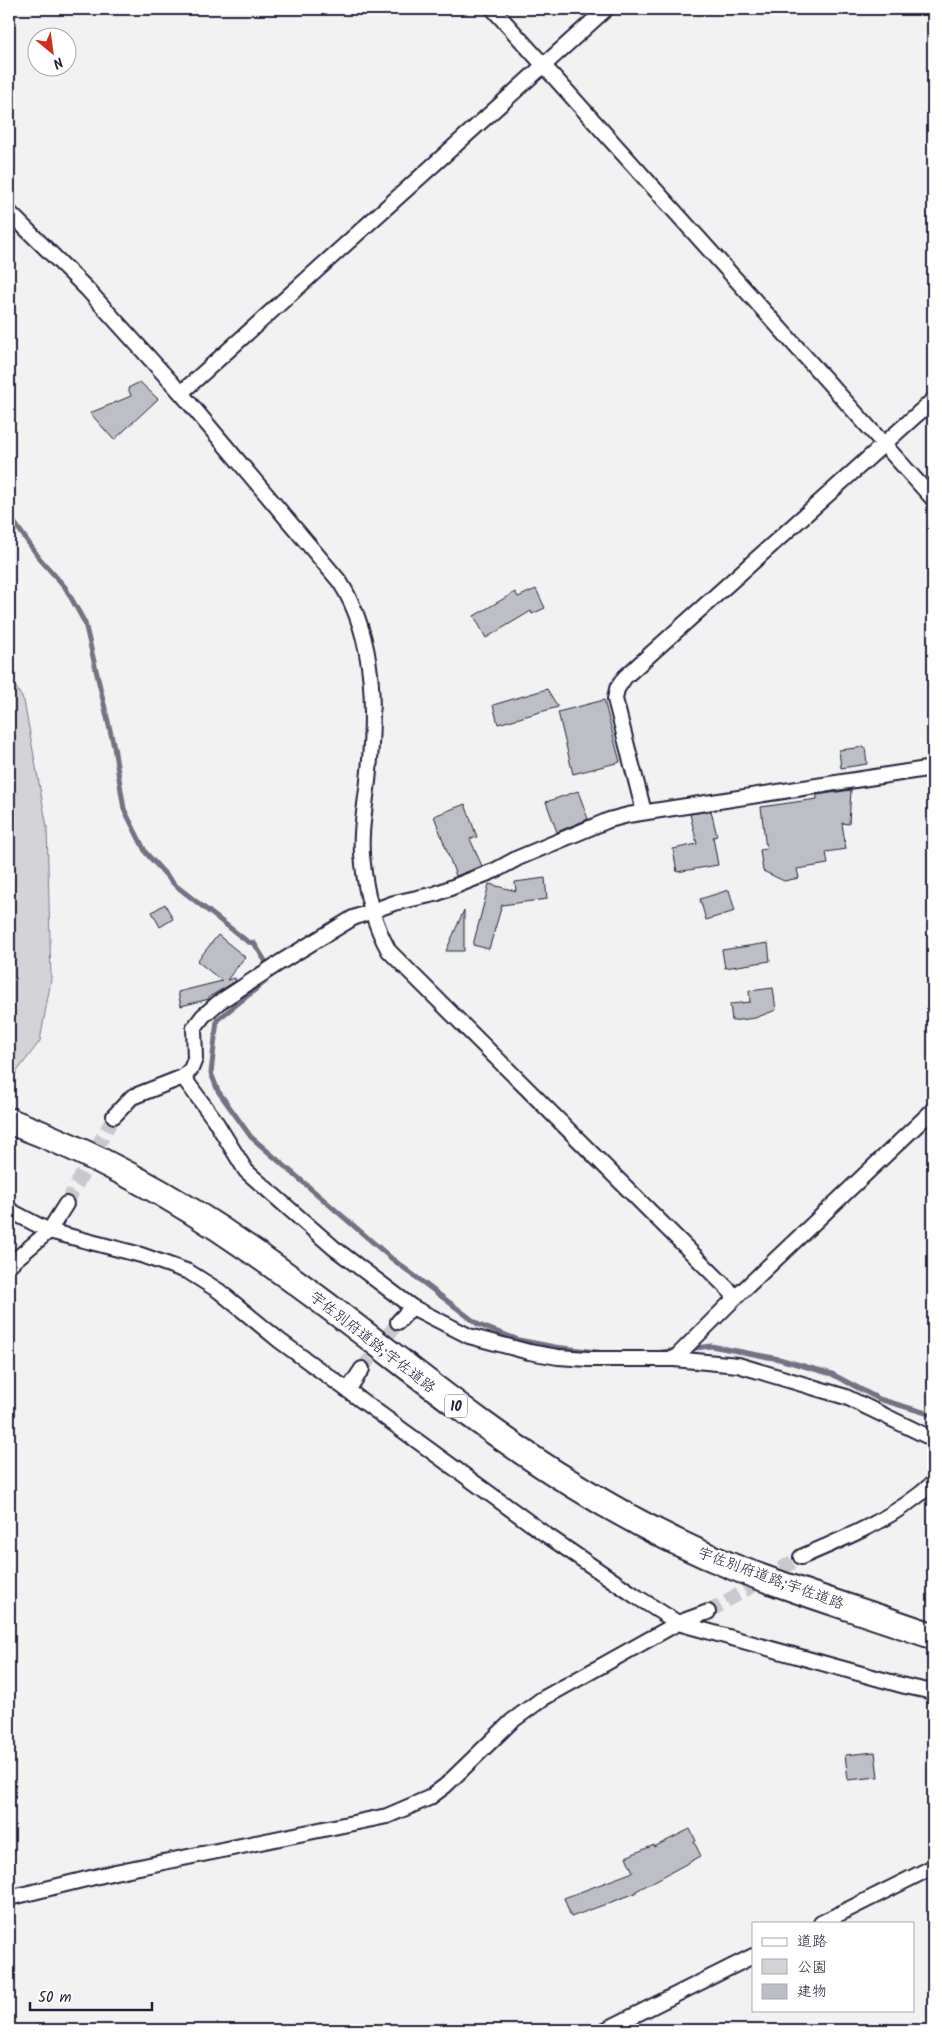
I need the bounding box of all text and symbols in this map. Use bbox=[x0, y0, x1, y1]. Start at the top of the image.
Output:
north arrow bbox=[28, 28, 78, 78]
text: N bbox=[48, 51, 67, 74]
street label: 宇佐別府道路;宇佐道路 bbox=[304, 1286, 441, 1400]
road number: 10 bbox=[445, 1394, 467, 1418]
street label: 宇佐別府道路;宇佐道路 bbox=[694, 1541, 847, 1617]
legend bbox=[752, 1922, 914, 2012]
text: 道路 bbox=[797, 1930, 827, 1954]
text: 公園 bbox=[797, 1956, 827, 1980]
scale bar bbox=[30, 1979, 152, 2011]
text: 建物 bbox=[797, 1980, 827, 2004]
text: 50 m bbox=[38, 1986, 72, 2010]

